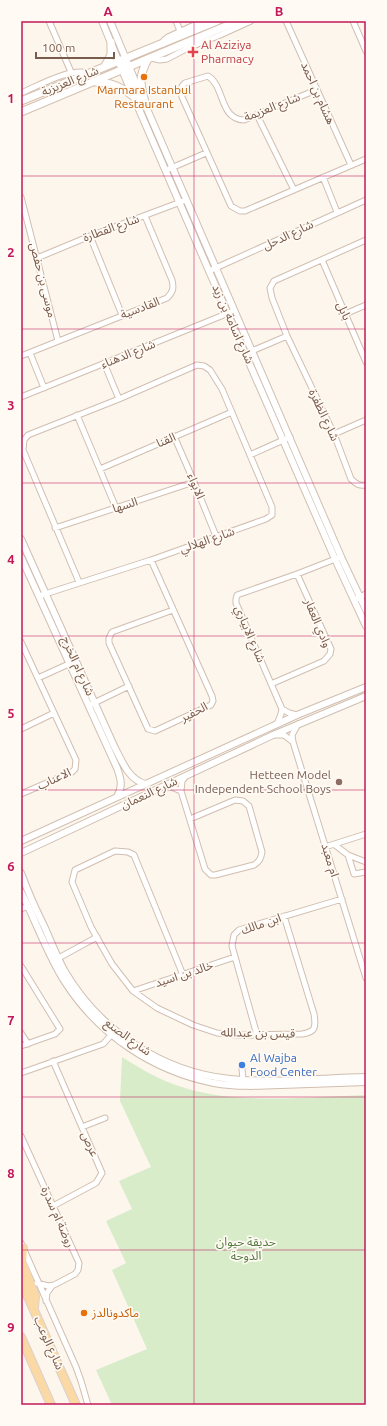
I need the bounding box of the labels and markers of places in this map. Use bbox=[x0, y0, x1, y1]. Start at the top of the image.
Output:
place label: Al Aziziya Pharmacy bbox=[201, 38, 254, 65]
marker: Al Aziziya Pharmacy bbox=[188, 47, 198, 57]
marker: Marmara Istanbul Restaurant bbox=[139, 72, 149, 82]
place label: Marmara Istanbul Restaurant bbox=[97, 83, 191, 110]
place label: Hetteen Model Independent School Boys bbox=[195, 768, 331, 795]
marker: Hetteen Model Independent School Boys bbox=[334, 777, 344, 787]
place label: Al Wajba Food Center bbox=[250, 1051, 317, 1078]
marker: Al Wajba Food Center bbox=[237, 1060, 247, 1070]
place label: ماكدونالدز bbox=[91, 1306, 139, 1320]
marker: ماكدونالدز bbox=[79, 1308, 89, 1318]

